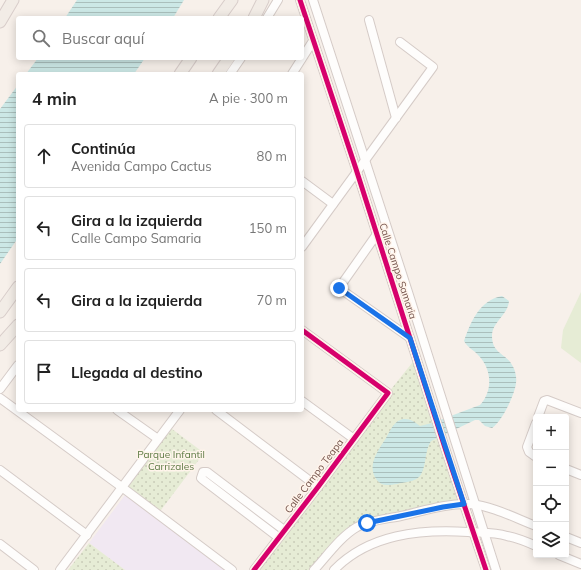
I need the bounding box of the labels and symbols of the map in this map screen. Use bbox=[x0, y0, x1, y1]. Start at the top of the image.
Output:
street label: Calle Campo Samaria bbox=[376, 221, 420, 321]
route end bbox=[330, 279, 348, 297]
street label: Calle Campo Teapa bbox=[282, 436, 346, 516]
park label: Parque Infantil Carrizales bbox=[137, 448, 205, 473]
route start bbox=[358, 514, 376, 532]

